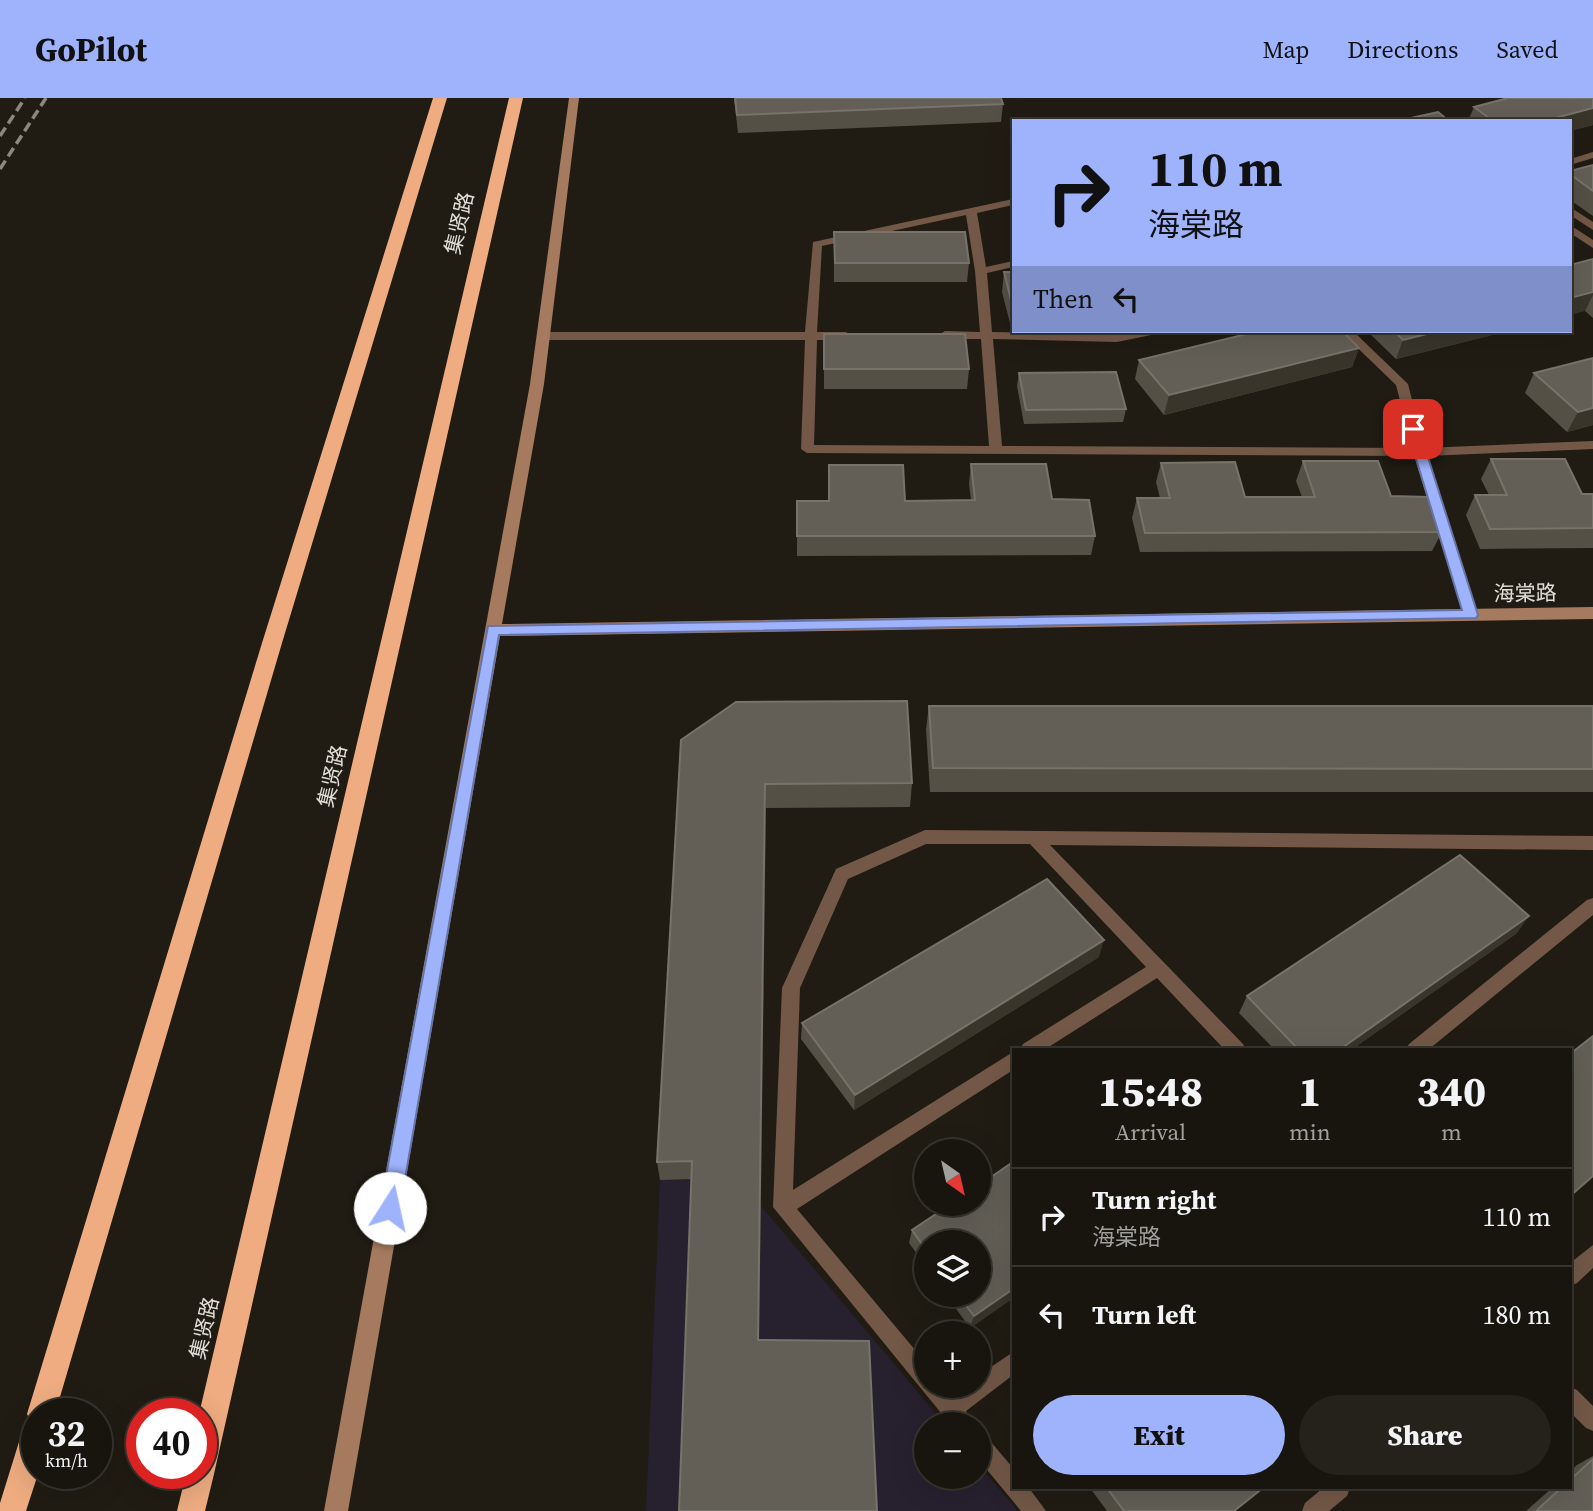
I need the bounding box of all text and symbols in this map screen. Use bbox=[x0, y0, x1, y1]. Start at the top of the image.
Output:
text: GoPilot bbox=[35, 27, 147, 72]
text: Map bbox=[1262, 33, 1309, 66]
text: Directions bbox=[1347, 33, 1458, 66]
text: Saved bbox=[1496, 33, 1558, 66]
text: 110 m bbox=[1148, 135, 1283, 202]
icon: right bbox=[1033, 147, 1124, 238]
street label: 集贤路 bbox=[438, 189, 480, 257]
text: 海棠路 bbox=[1148, 203, 1244, 247]
icon: left bbox=[1107, 280, 1145, 318]
text: Then bbox=[1033, 281, 1093, 317]
pin bbox=[1383, 399, 1443, 459]
icon: arrive bbox=[1394, 410, 1432, 448]
street label: 海棠路 bbox=[1493, 578, 1557, 608]
street label: 集贤路 bbox=[311, 742, 353, 810]
text: 15:48 bbox=[1098, 1062, 1203, 1120]
text: 1 bbox=[1298, 1062, 1321, 1120]
text: 340 bbox=[1417, 1062, 1486, 1120]
text: Arrival bbox=[1115, 1116, 1186, 1148]
text: min bbox=[1289, 1116, 1331, 1148]
text: m bbox=[1441, 1116, 1462, 1148]
north arrow bbox=[914, 1139, 990, 1216]
map controls bbox=[914, 1139, 991, 1489]
position arrow bbox=[353, 1171, 427, 1245]
text: Turn right bbox=[1092, 1182, 1216, 1218]
icon: right bbox=[1033, 1198, 1071, 1236]
text: 110 m bbox=[1483, 1199, 1551, 1235]
text: 海棠路 bbox=[1092, 1221, 1161, 1253]
button: layers bbox=[914, 1230, 991, 1307]
street label: 集贤路 bbox=[183, 1294, 225, 1362]
icon: left bbox=[1033, 1296, 1071, 1334]
text: Turn left bbox=[1092, 1297, 1196, 1333]
text: 180 m bbox=[1483, 1297, 1551, 1333]
button: + bbox=[914, 1321, 991, 1398]
button: Exit bbox=[1033, 1395, 1285, 1475]
button: Share bbox=[1299, 1395, 1551, 1475]
speed limit sign: 40 bbox=[126, 1398, 217, 1489]
text: 32 bbox=[48, 1410, 85, 1458]
button: − bbox=[914, 1412, 991, 1489]
text: km/h bbox=[45, 1448, 88, 1473]

